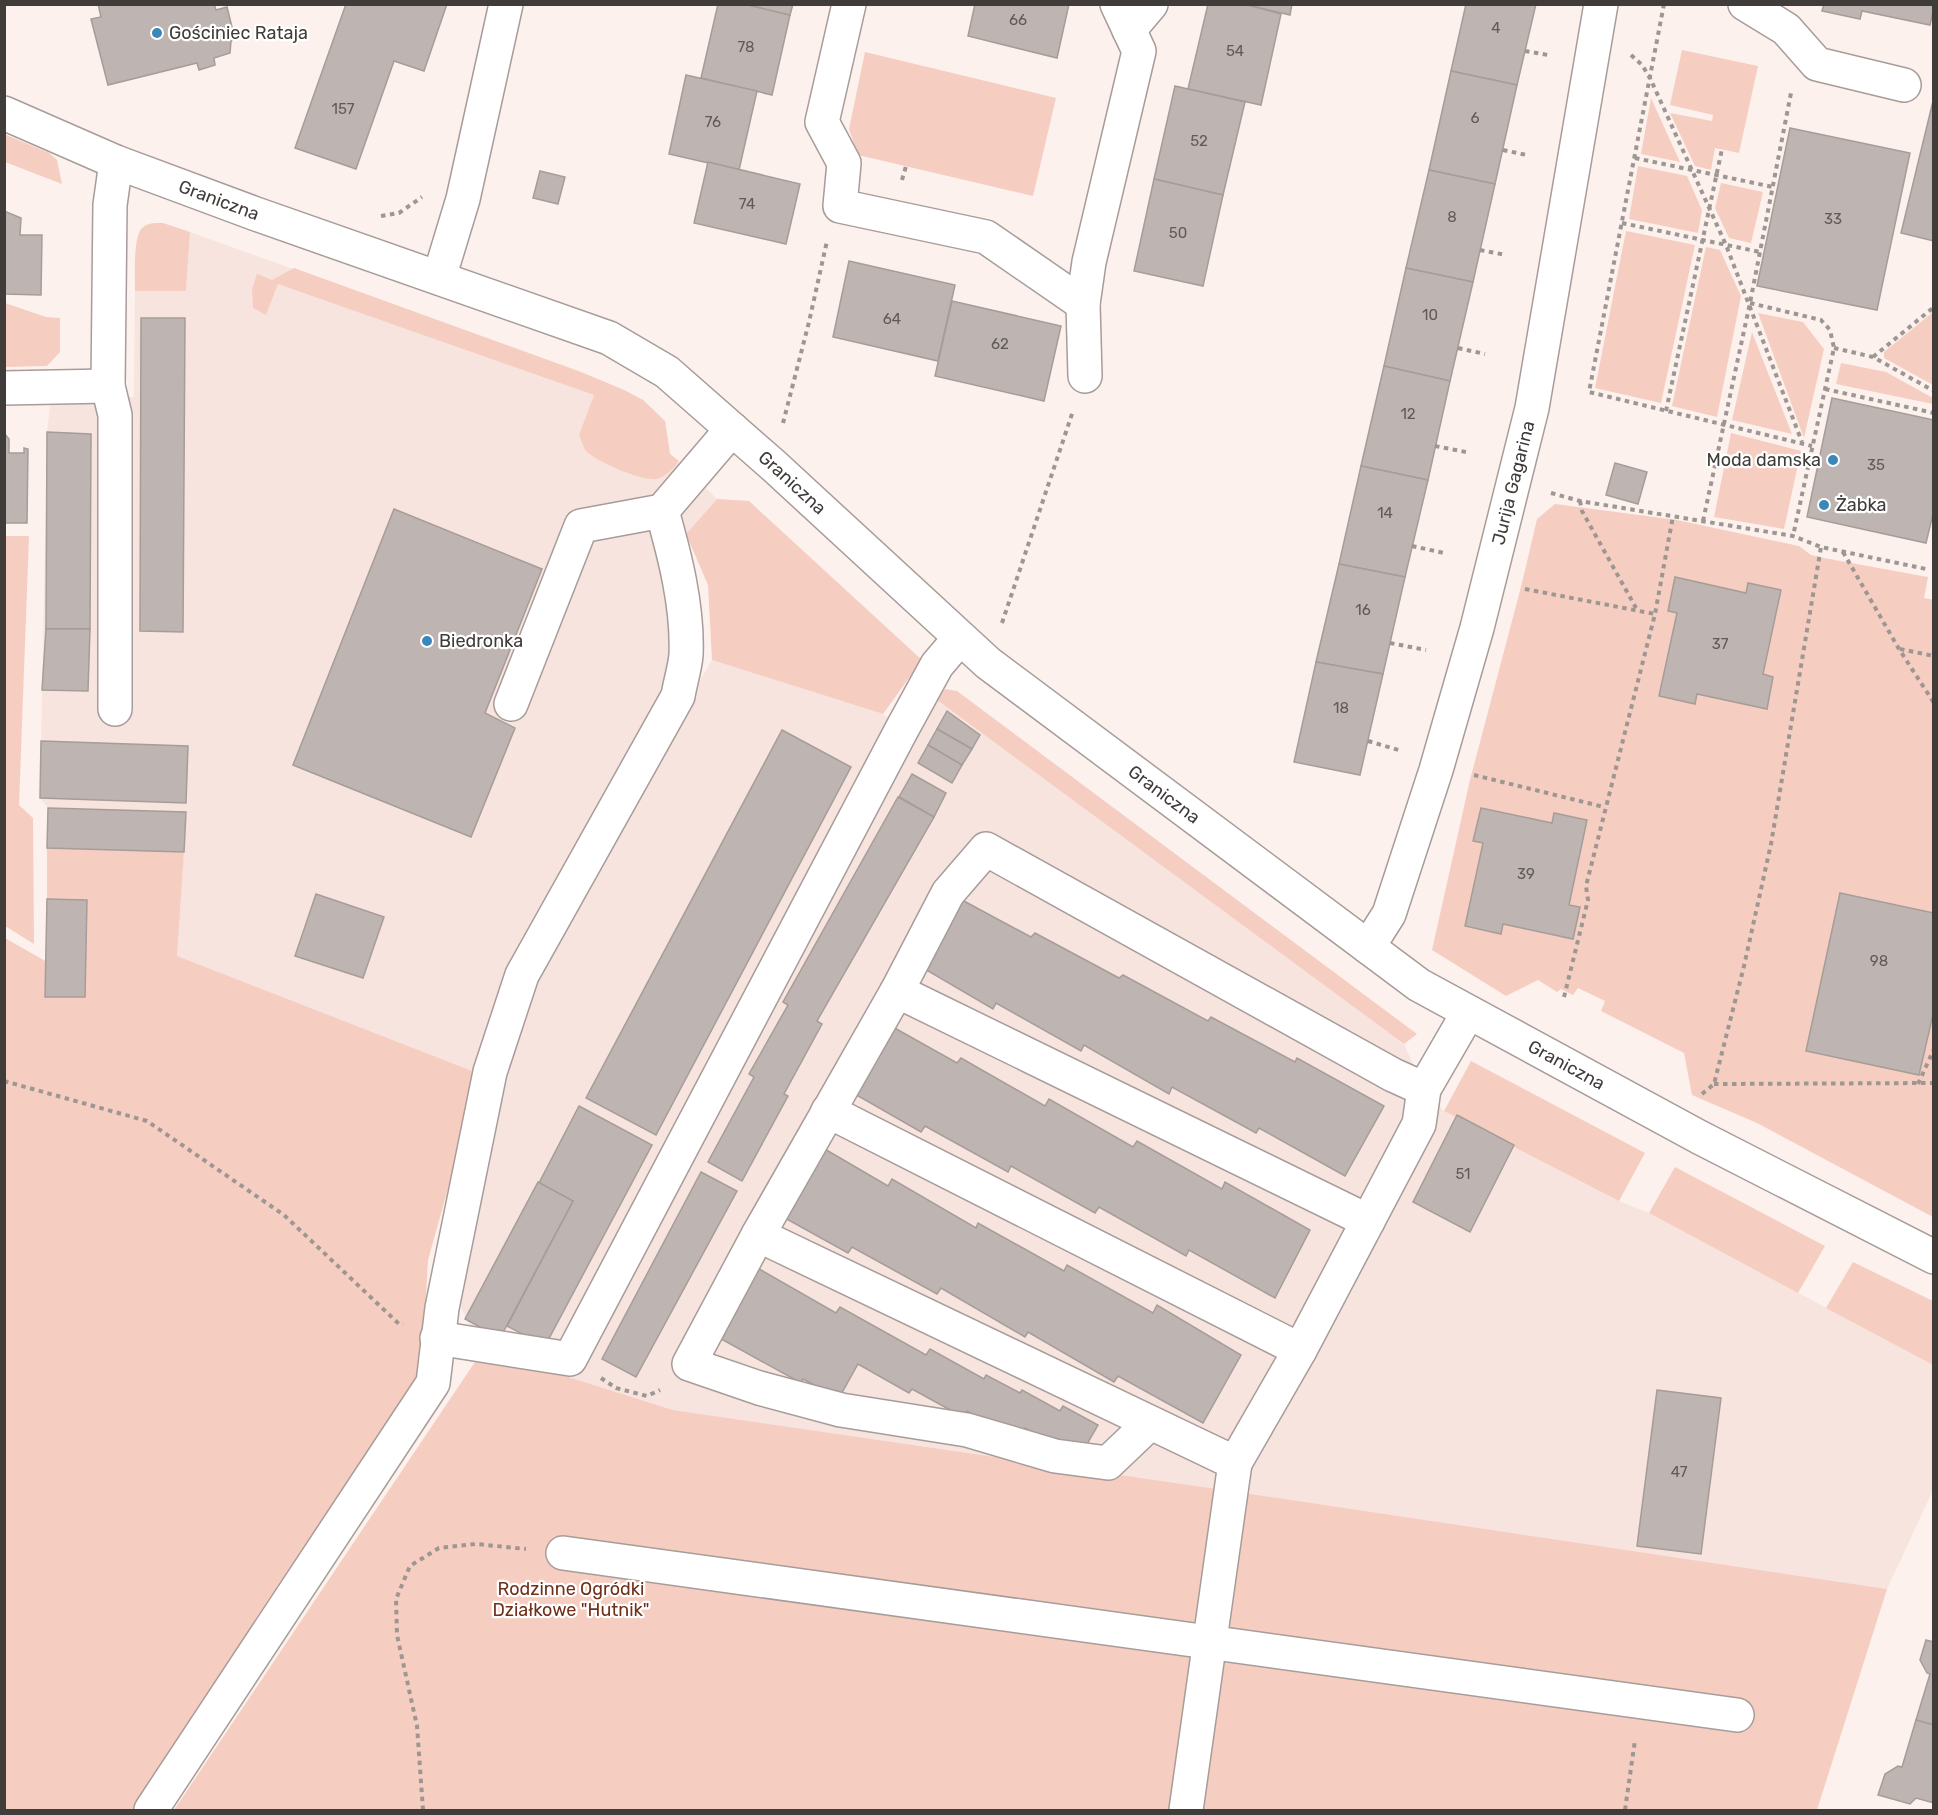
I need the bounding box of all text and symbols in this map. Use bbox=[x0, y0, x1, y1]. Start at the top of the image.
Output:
house number: 66 bbox=[1009, 11, 1027, 29]
house number: 4 bbox=[1491, 19, 1501, 37]
place label: Gościniec Rataja bbox=[169, 22, 308, 44]
marker: Gościniec Rataja bbox=[150, 26, 164, 40]
house number: 78 bbox=[737, 38, 755, 56]
house number: 54 bbox=[1226, 42, 1244, 60]
house number: 157 bbox=[331, 100, 355, 118]
house number: 6 bbox=[1470, 109, 1480, 127]
house number: 76 bbox=[705, 113, 721, 131]
house number: 52 bbox=[1190, 132, 1208, 150]
street label: Graniczna bbox=[176, 175, 262, 225]
house number: 74 bbox=[739, 195, 755, 213]
house number: 8 bbox=[1447, 208, 1457, 226]
house number: 33 bbox=[1824, 210, 1842, 228]
house number: 50 bbox=[1169, 224, 1187, 242]
house number: 10 bbox=[1422, 306, 1438, 324]
house number: 64 bbox=[883, 310, 901, 328]
house number: 62 bbox=[991, 335, 1009, 353]
house number: 12 bbox=[1400, 405, 1416, 423]
street label: Jurija Gagarina bbox=[1487, 418, 1539, 547]
street label: Graniczna bbox=[754, 446, 831, 519]
place label: Moda damska bbox=[1706, 449, 1821, 471]
marker: Moda damska bbox=[1826, 453, 1840, 467]
house number: 35 bbox=[1867, 456, 1885, 474]
place label: Żabka bbox=[1836, 494, 1887, 516]
marker: Żabka bbox=[1817, 498, 1831, 512]
house number: 14 bbox=[1377, 504, 1393, 522]
house number: 16 bbox=[1355, 601, 1371, 619]
place label: Biedronka bbox=[439, 630, 523, 652]
marker: Biedronka bbox=[420, 634, 434, 648]
house number: 37 bbox=[1712, 635, 1729, 653]
house number: 18 bbox=[1333, 699, 1349, 717]
street label: Graniczna bbox=[1124, 761, 1204, 829]
house number: 39 bbox=[1517, 865, 1535, 883]
house number: 98 bbox=[1870, 952, 1888, 970]
street label: Graniczna bbox=[1524, 1035, 1609, 1095]
house number: 51 bbox=[1455, 1165, 1471, 1183]
house number: 47 bbox=[1671, 1463, 1688, 1481]
park label: Rodzinne Ogródki Działkowe "Hutnik" bbox=[492, 1578, 650, 1621]

